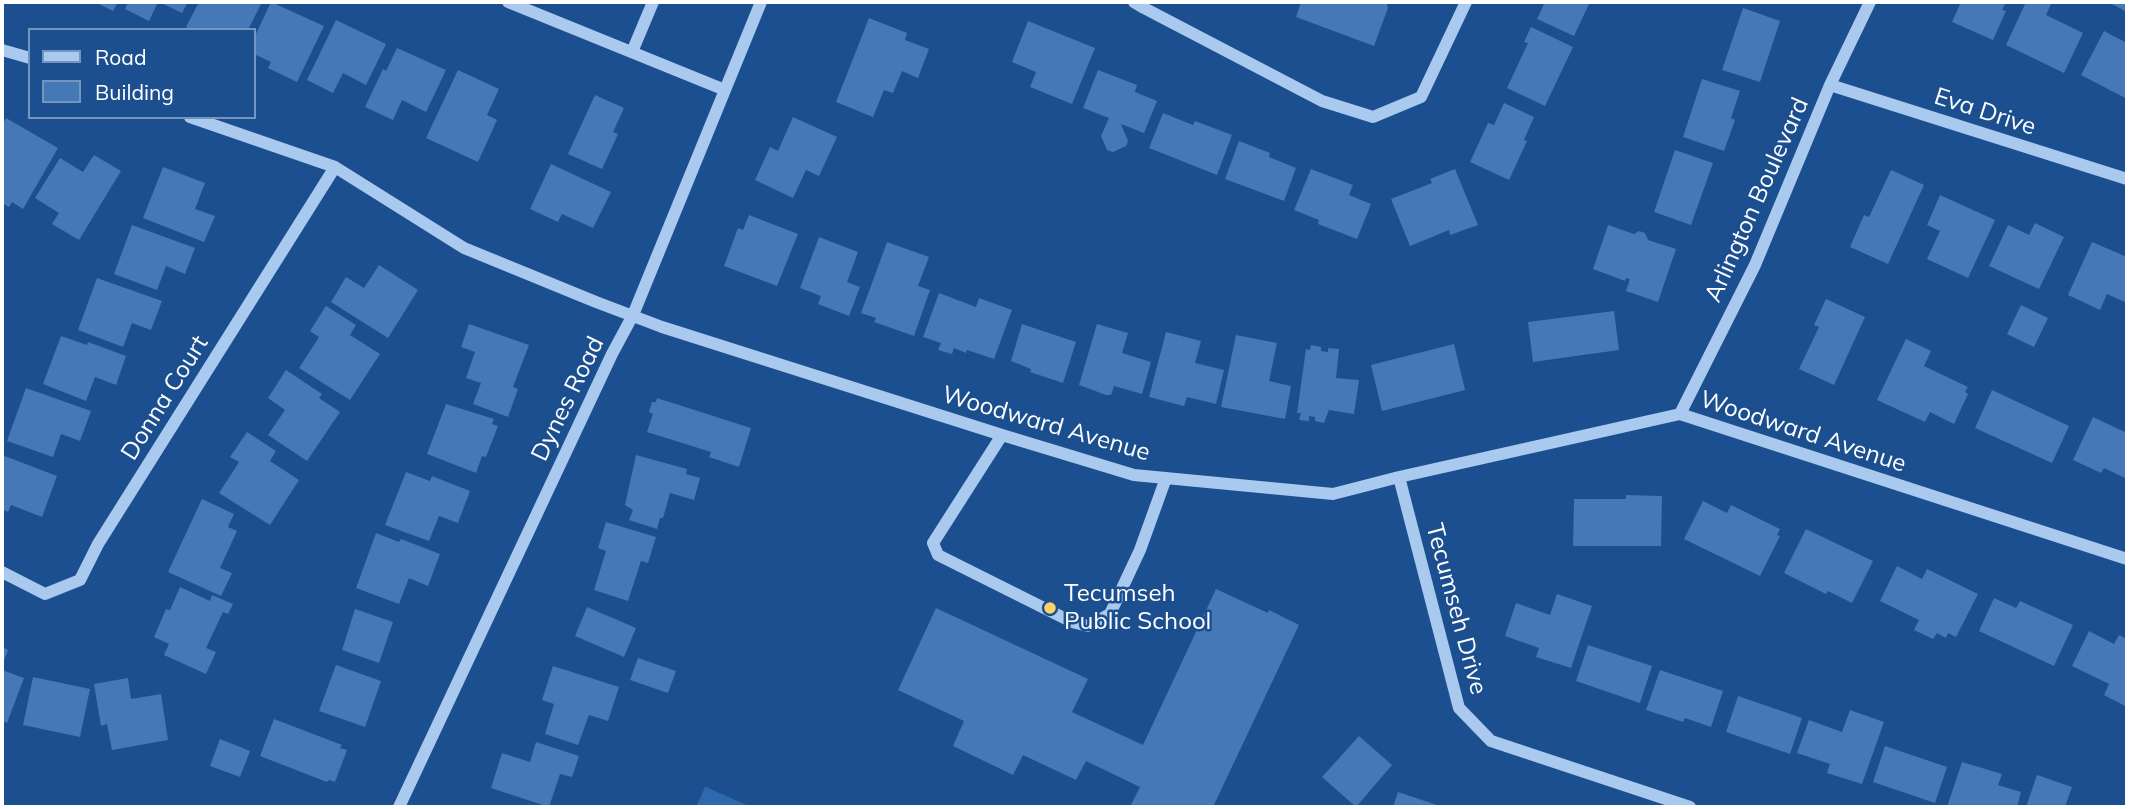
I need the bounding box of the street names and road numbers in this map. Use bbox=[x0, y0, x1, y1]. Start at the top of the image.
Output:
street label: Eva Drive bbox=[1931, 82, 2039, 142]
street label: Arlington Boulevard bbox=[1699, 93, 1815, 307]
street label: Donna Court bbox=[115, 330, 215, 466]
street label: Dynes Road bbox=[526, 332, 610, 466]
street label: Woodward Avenue bbox=[939, 381, 1153, 467]
street label: Woodward Avenue bbox=[1696, 385, 1910, 479]
street label: Tecumseh Drive bbox=[1419, 520, 1493, 698]

